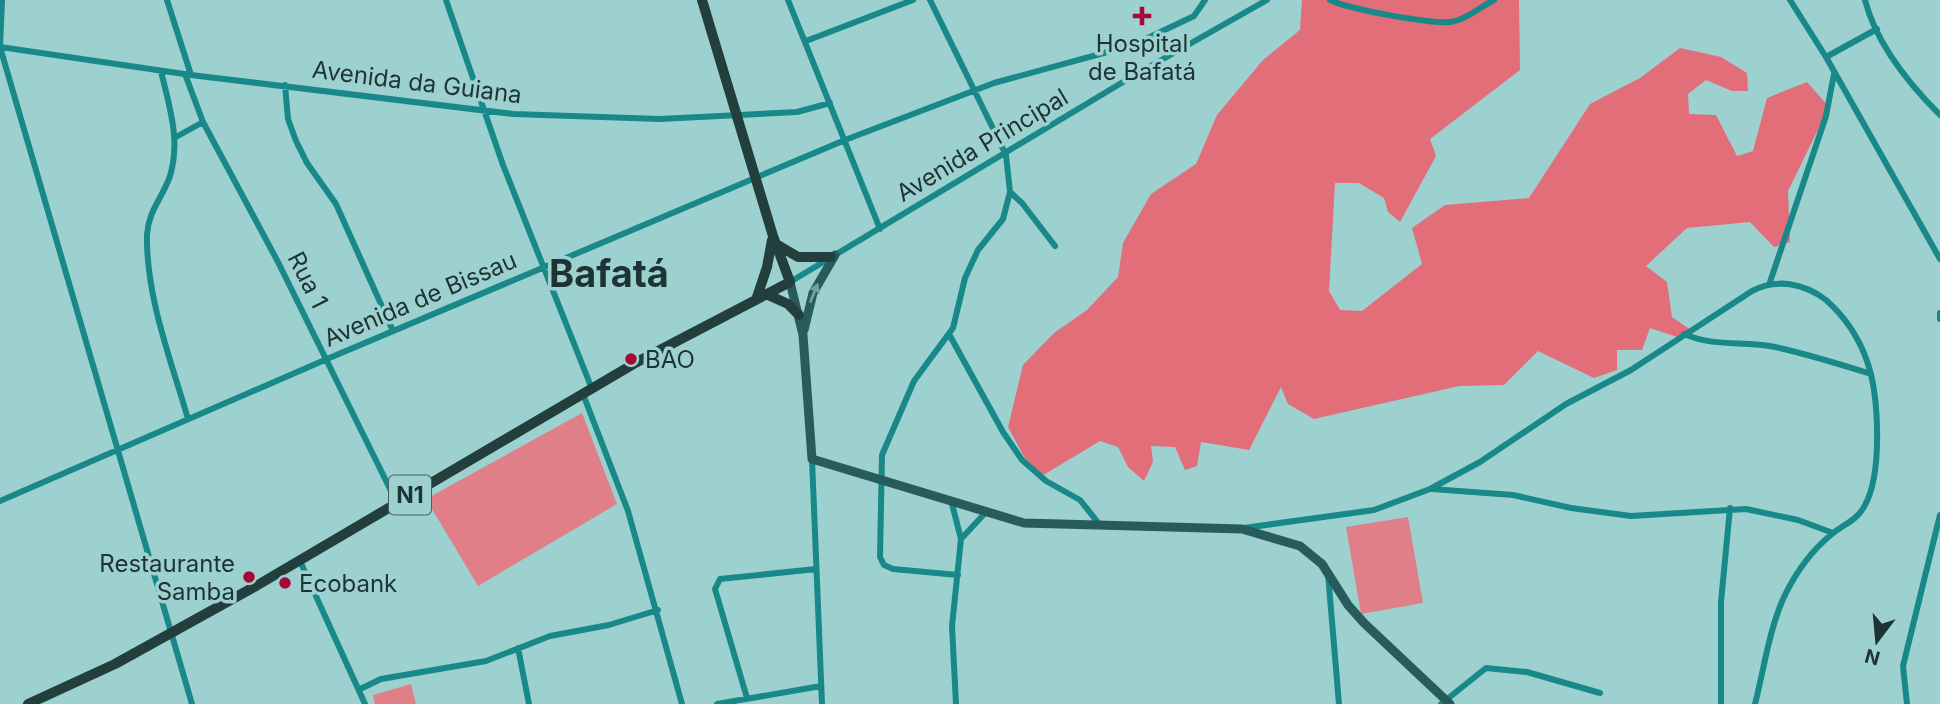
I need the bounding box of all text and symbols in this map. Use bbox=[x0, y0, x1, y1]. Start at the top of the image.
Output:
marker: Hospital de Bafatá bbox=[1132, 6, 1152, 26]
place label: Hospital de Bafatá bbox=[1088, 29, 1196, 86]
street label: Avenida da Guiana bbox=[311, 55, 523, 109]
street label: Avenida Principal bbox=[891, 82, 1073, 208]
street label: Avenida de Bissau bbox=[319, 245, 521, 353]
street label: Rua 1 bbox=[282, 247, 334, 313]
district label: Bafatá bbox=[549, 250, 669, 296]
one-way arrow bbox=[808, 282, 819, 303]
place label: BAO bbox=[645, 345, 695, 374]
marker: BAO bbox=[623, 351, 639, 367]
road number: N1 bbox=[389, 475, 431, 514]
place label: Restaurante Samba bbox=[99, 549, 235, 606]
marker: Restaurante Samba bbox=[241, 569, 257, 585]
place label: Ecobank bbox=[299, 569, 397, 598]
marker: Ecobank bbox=[277, 575, 293, 591]
north arrow bbox=[1842, 606, 1912, 676]
text: N bbox=[1862, 644, 1883, 670]

